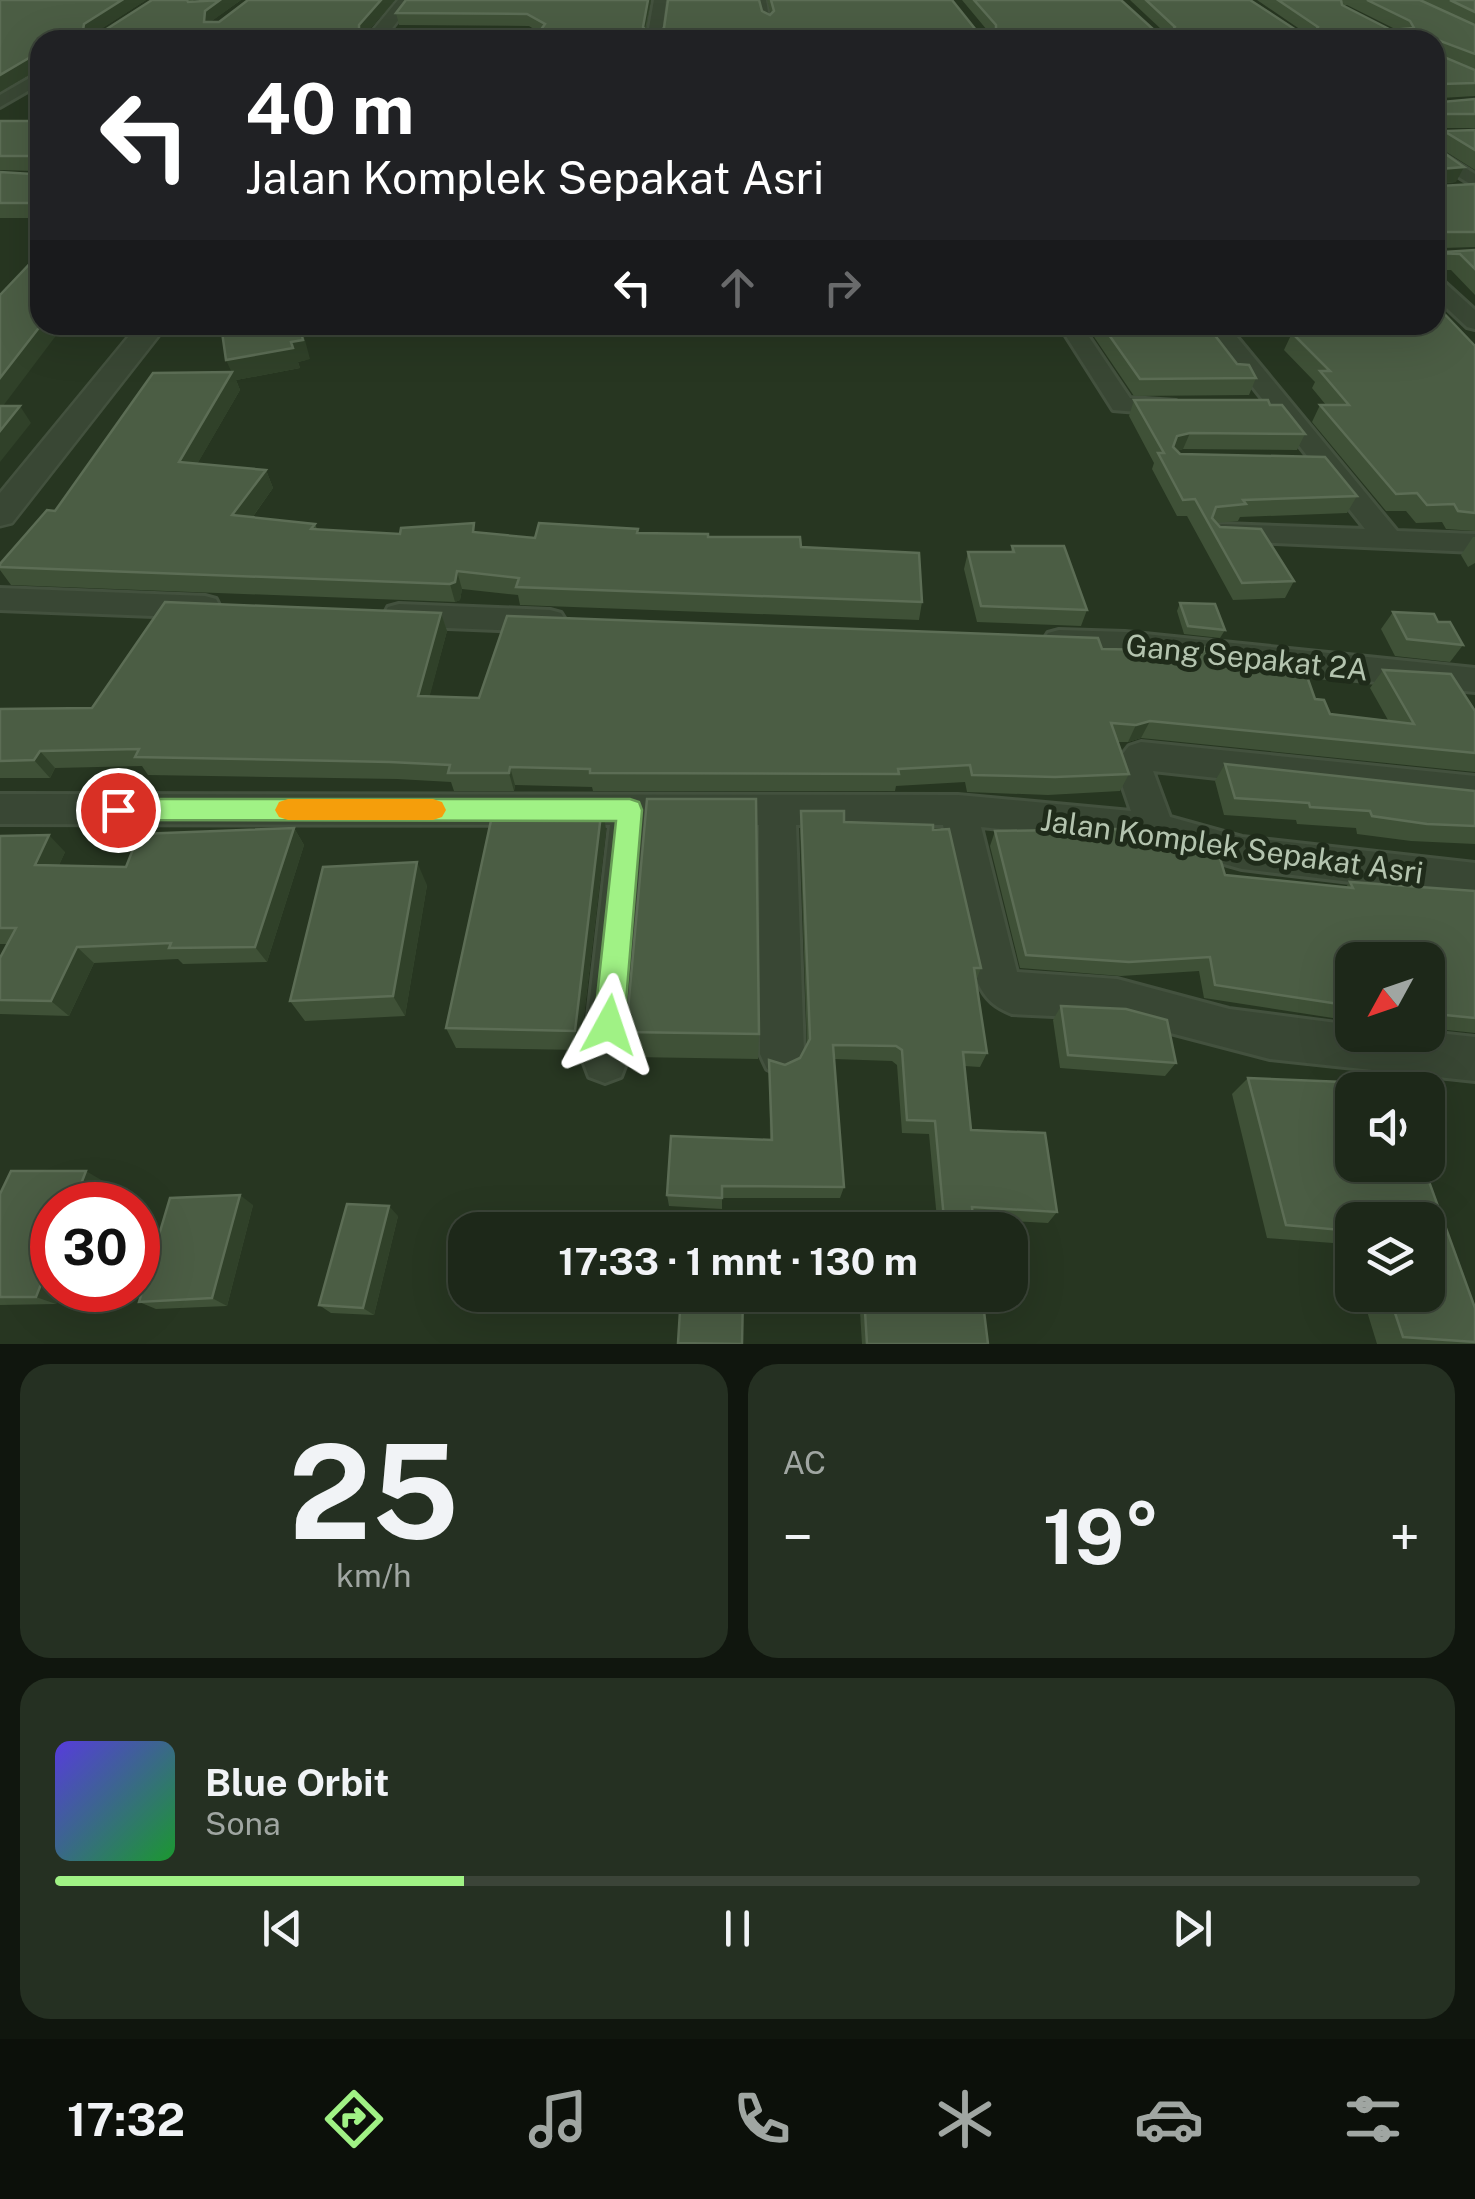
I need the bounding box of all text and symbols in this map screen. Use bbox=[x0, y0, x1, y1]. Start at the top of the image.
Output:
text: 40 m bbox=[245, 67, 415, 150]
icon: left bbox=[80, 70, 210, 200]
text: Jalan Komplek Sepakat Asri bbox=[245, 151, 824, 204]
icon: left bbox=[605, 260, 660, 315]
icon: ahead bbox=[710, 260, 765, 315]
icon: right bbox=[815, 260, 870, 315]
street label: Gang Sepakat 2A bbox=[1124, 626, 1370, 688]
pin bbox=[76, 768, 161, 853]
icon: arrive bbox=[91, 783, 146, 838]
street label: Jalan Komplek Sepakat Asri bbox=[1038, 801, 1426, 891]
north arrow bbox=[1335, 942, 1445, 1052]
map controls bbox=[1335, 942, 1445, 1312]
position arrow bbox=[557, 973, 661, 1077]
button: sound bbox=[1335, 1072, 1445, 1182]
speed limit sign: 30 bbox=[30, 1182, 160, 1312]
button: layers bbox=[1335, 1202, 1445, 1312]
text: 17:33 · 1 mnt · 130 m bbox=[558, 1239, 918, 1284]
text: 25 bbox=[289, 1416, 459, 1568]
text: AC bbox=[783, 1444, 826, 1481]
text: 19° bbox=[1043, 1493, 1160, 1581]
text: − bbox=[783, 1505, 813, 1569]
text: + bbox=[1389, 1505, 1420, 1569]
text: km/h bbox=[336, 1557, 411, 1594]
text: Blue Orbit bbox=[205, 1760, 389, 1805]
text: Sona bbox=[205, 1805, 281, 1842]
icon: previous bbox=[255, 1901, 310, 1956]
icon: pause bbox=[710, 1901, 765, 1956]
icon: next bbox=[1165, 1901, 1220, 1956]
icon: directions bbox=[319, 2084, 389, 2154]
icon: music bbox=[523, 2084, 593, 2154]
icon: phone bbox=[727, 2084, 797, 2154]
icon: climate bbox=[930, 2084, 1000, 2154]
icon: car bbox=[1134, 2084, 1204, 2154]
icon: filters bbox=[1338, 2084, 1408, 2154]
text: 17:32 bbox=[67, 2093, 185, 2146]

